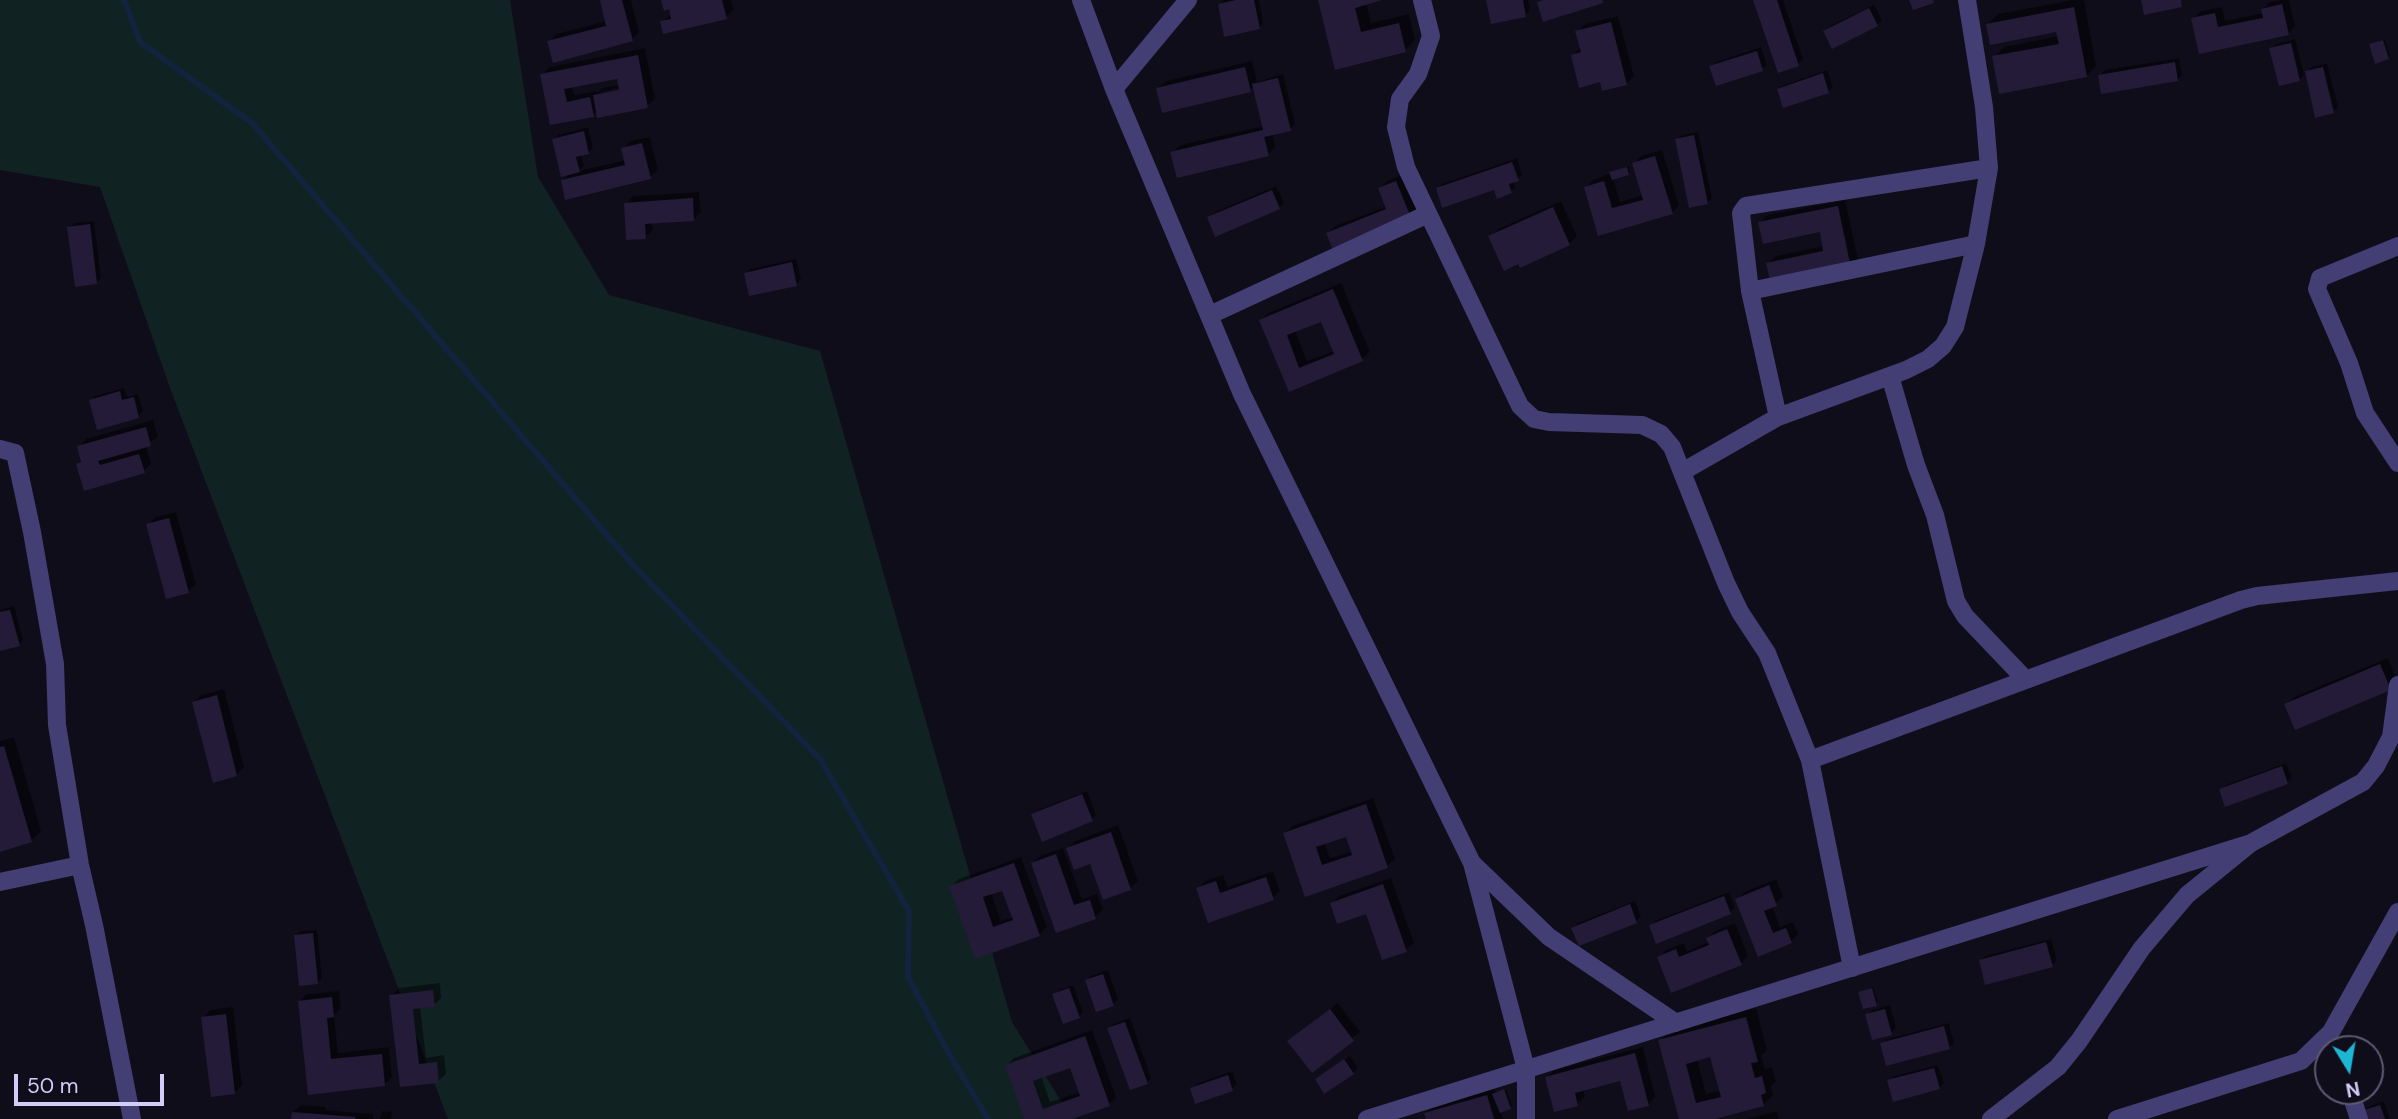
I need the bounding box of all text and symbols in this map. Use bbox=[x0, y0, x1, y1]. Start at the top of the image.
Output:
north arrow bbox=[2314, 1035, 2384, 1105]
scale bar bbox=[18, 1060, 168, 1104]
text: 50 m bbox=[27, 1072, 78, 1100]
text: N bbox=[2344, 1076, 2362, 1103]

